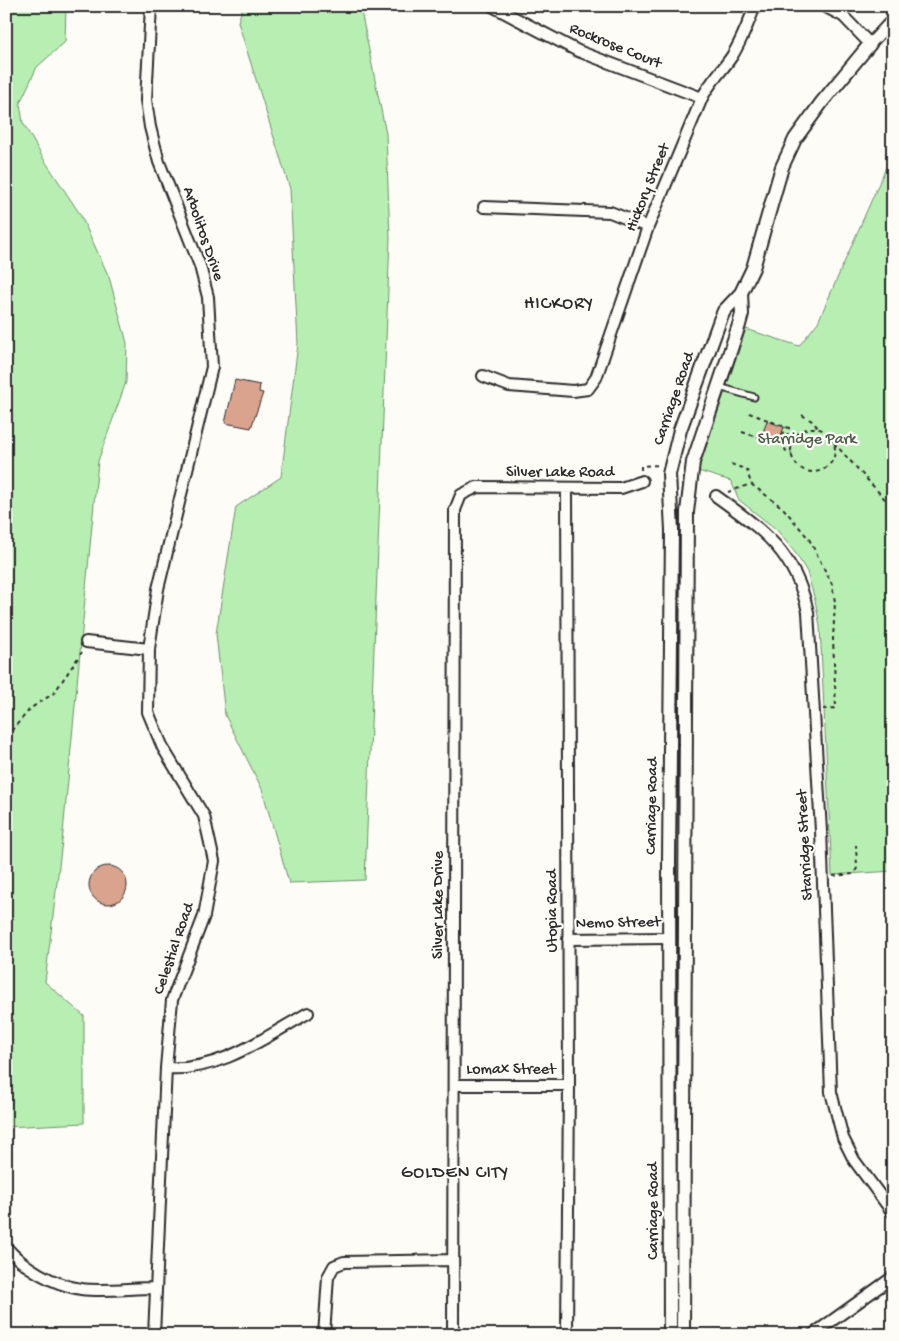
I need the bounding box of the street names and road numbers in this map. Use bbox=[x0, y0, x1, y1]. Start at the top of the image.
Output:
street label: Rockrose Court bbox=[566, 20, 665, 75]
street label: Hickory Street bbox=[623, 140, 676, 235]
street label: Arbolitos Drive bbox=[177, 184, 227, 284]
street label: Carriage Road bbox=[650, 348, 700, 448]
street label: Silver Lake Road bbox=[506, 464, 616, 483]
street label: Carriage Road bbox=[643, 756, 663, 855]
street label: Starridge Street bbox=[794, 788, 818, 901]
street label: Silver Lake Drive bbox=[430, 850, 449, 959]
street label: Utopia Road bbox=[544, 868, 563, 953]
street label: Celestial Road bbox=[150, 899, 200, 997]
street label: Nemo Street bbox=[575, 914, 662, 934]
street label: Lomax Street bbox=[466, 1061, 557, 1080]
street label: Carriage Road bbox=[645, 1161, 664, 1260]

